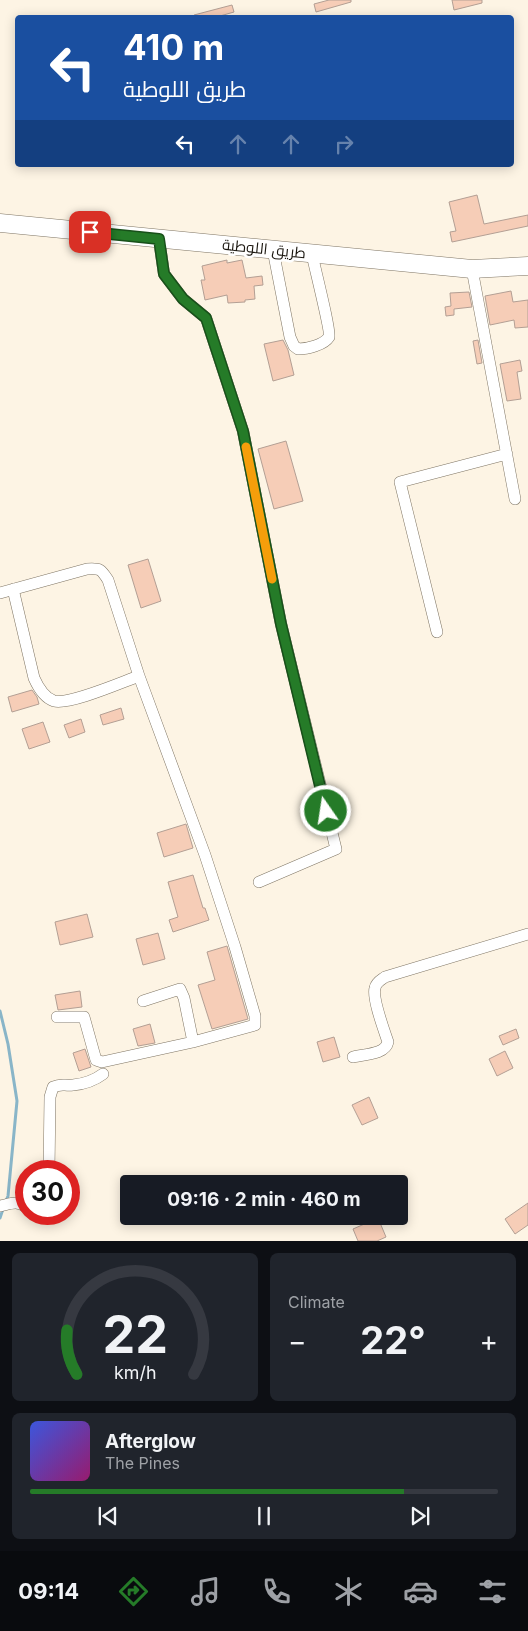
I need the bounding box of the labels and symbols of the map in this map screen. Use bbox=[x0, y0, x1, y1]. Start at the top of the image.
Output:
pin bbox=[69, 211, 111, 253]
street label: طريق اللوطية bbox=[221, 235, 307, 263]
position arrow bbox=[299, 784, 351, 836]
speed limit sign: 30 bbox=[15, 1160, 80, 1225]

